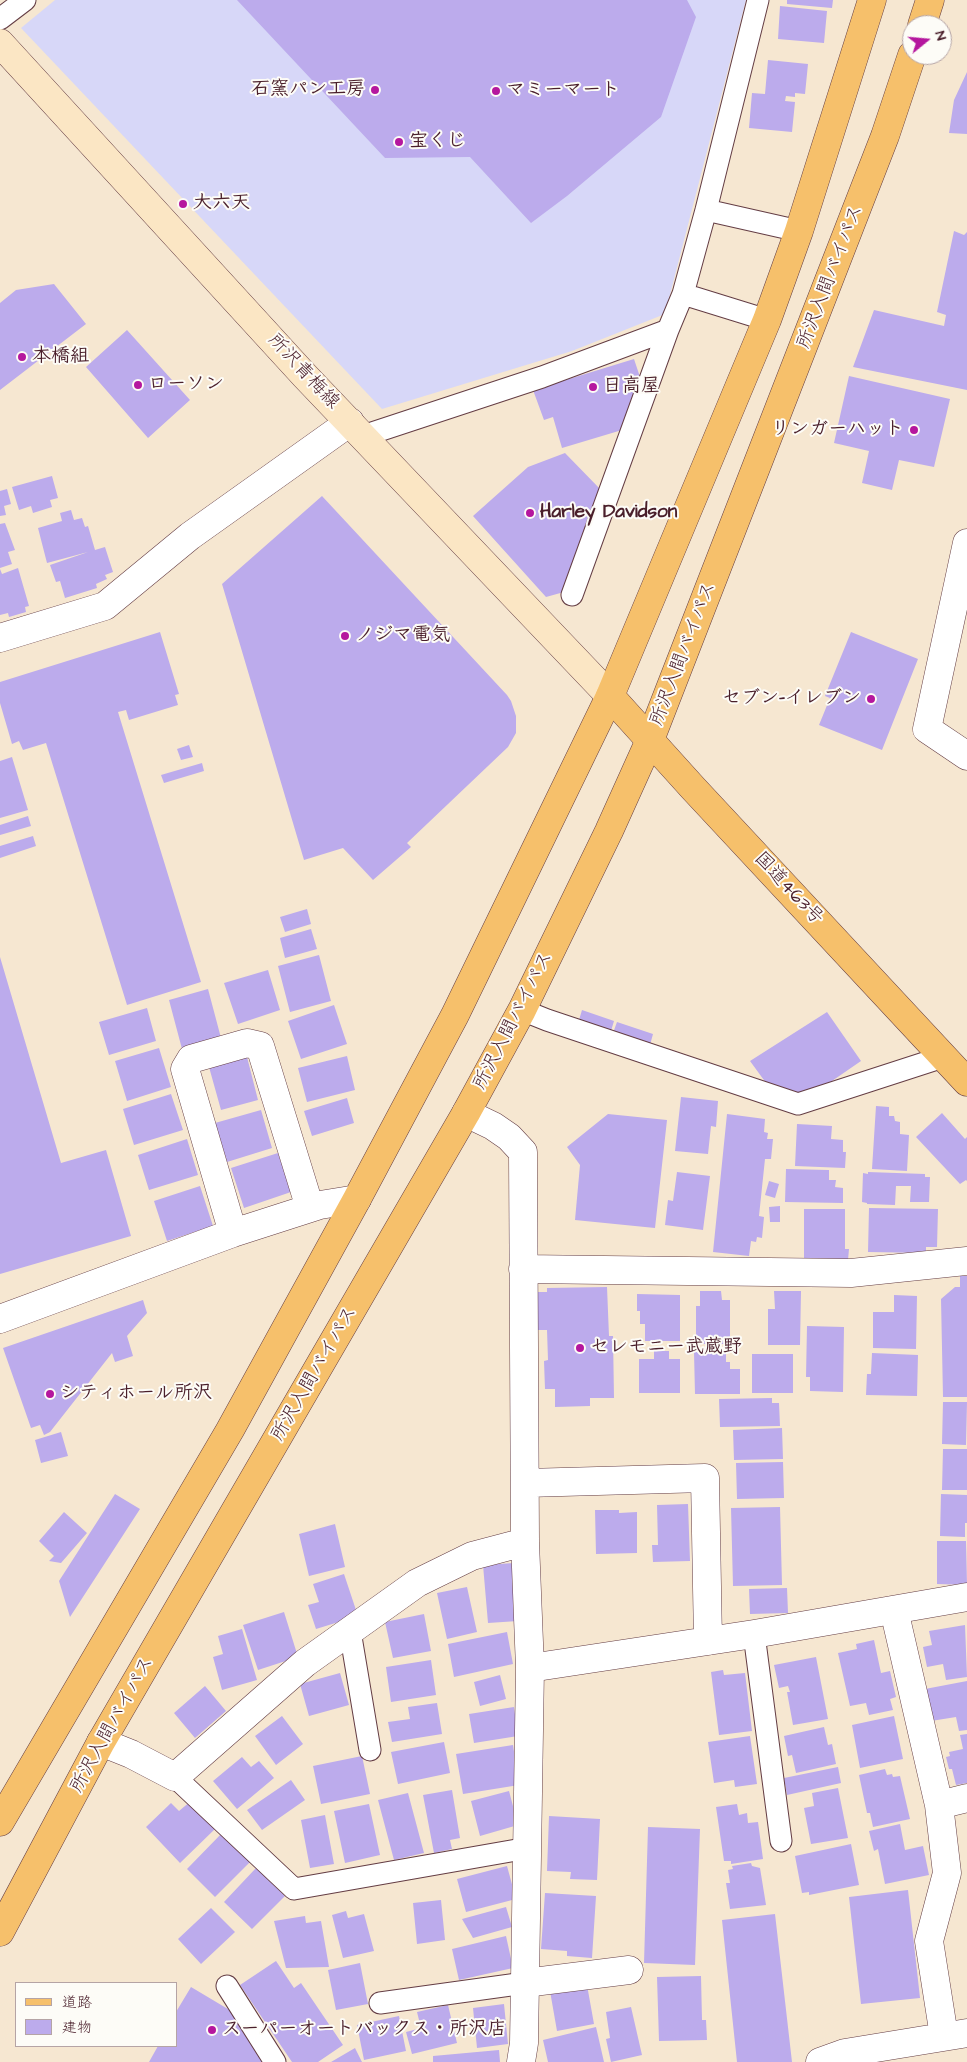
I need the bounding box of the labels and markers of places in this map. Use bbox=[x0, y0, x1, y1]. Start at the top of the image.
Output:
place label: 石窯パン工房 bbox=[251, 79, 365, 101]
place label: マミーマート bbox=[506, 80, 620, 102]
marker: 石窯パン工房 bbox=[369, 84, 381, 96]
marker: マミーマート bbox=[490, 85, 502, 97]
place label: 宝くじ bbox=[409, 131, 466, 153]
marker: 宝くじ bbox=[393, 136, 405, 148]
place label: 大六天 bbox=[193, 193, 250, 215]
marker: 大六天 bbox=[177, 198, 189, 210]
place label: 本橋組 bbox=[32, 346, 89, 368]
marker: 本橋組 bbox=[16, 351, 28, 363]
place label: ローソン bbox=[148, 374, 224, 396]
place label: 日高屋 bbox=[603, 376, 660, 398]
marker: ローソン bbox=[132, 379, 144, 391]
marker: 日高屋 bbox=[587, 381, 599, 393]
place label: リンガーハット bbox=[771, 419, 904, 441]
marker: リンガーハット bbox=[908, 424, 920, 436]
place label: Harley Davidson bbox=[540, 502, 677, 524]
marker: Harley Davidson bbox=[524, 507, 536, 519]
place label: ノジマ電気 bbox=[355, 625, 450, 647]
marker: ノジマ電気 bbox=[339, 630, 351, 642]
place label: セブン-イレブン bbox=[722, 688, 861, 710]
marker: セブン-イレブン bbox=[865, 693, 877, 705]
place label: セレモニー武蔵野 bbox=[590, 1337, 742, 1359]
marker: セレモニー武蔵野 bbox=[574, 1342, 586, 1354]
place label: シティホール所沢 bbox=[60, 1383, 212, 1405]
marker: シティホール所沢 bbox=[44, 1388, 56, 1400]
place label: スーパーオートバックス・所沢店 bbox=[222, 2019, 506, 2041]
marker: スーパーオートバックス・所沢店 bbox=[206, 2024, 218, 2036]

